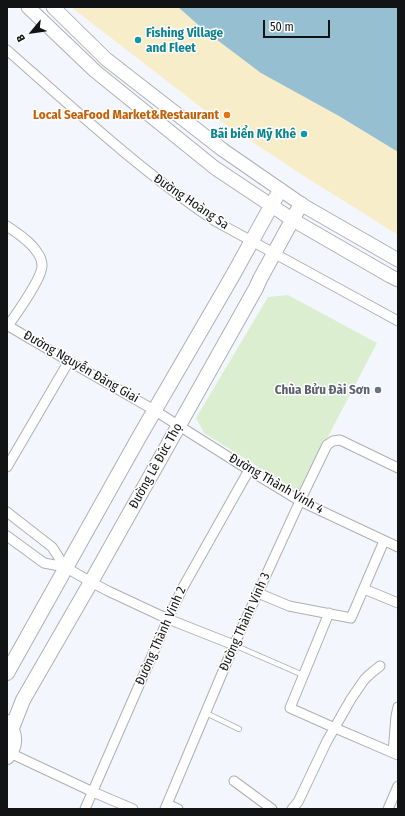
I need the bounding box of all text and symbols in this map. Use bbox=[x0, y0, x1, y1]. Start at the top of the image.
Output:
north arrow bbox=[12, 12, 52, 52]
scale bar bbox=[265, 12, 332, 38]
text: 50 m bbox=[270, 20, 294, 34]
place label: Fishing Village and Fleet bbox=[146, 25, 223, 56]
text: B bbox=[14, 32, 28, 44]
marker: Fishing Village and Fleet bbox=[133, 35, 143, 45]
place label: Local SeaFood Market&Restaurant bbox=[33, 107, 219, 123]
marker: Local SeaFood Market&Restaurant bbox=[222, 110, 232, 120]
place label: Bãi biển Mỹ Khê bbox=[210, 126, 296, 142]
marker: Bãi biển Mỹ Khê bbox=[299, 129, 309, 139]
street label: Đường Hoàng Sa bbox=[150, 171, 232, 233]
street label: Đường Nguyễn Đăng Giai bbox=[20, 328, 142, 406]
place label: Chùa Bửu Đài Sơn bbox=[275, 382, 370, 398]
marker: Chùa Bửu Đài Sơn bbox=[373, 385, 383, 395]
street label: Đường Lê Đức Thọ bbox=[126, 420, 186, 512]
street label: Đường Thành Vinh 4 bbox=[226, 451, 326, 517]
street label: Đường Thành Vinh 3 bbox=[216, 570, 274, 674]
street label: Đường Thành Vinh 2 bbox=[132, 584, 190, 688]

